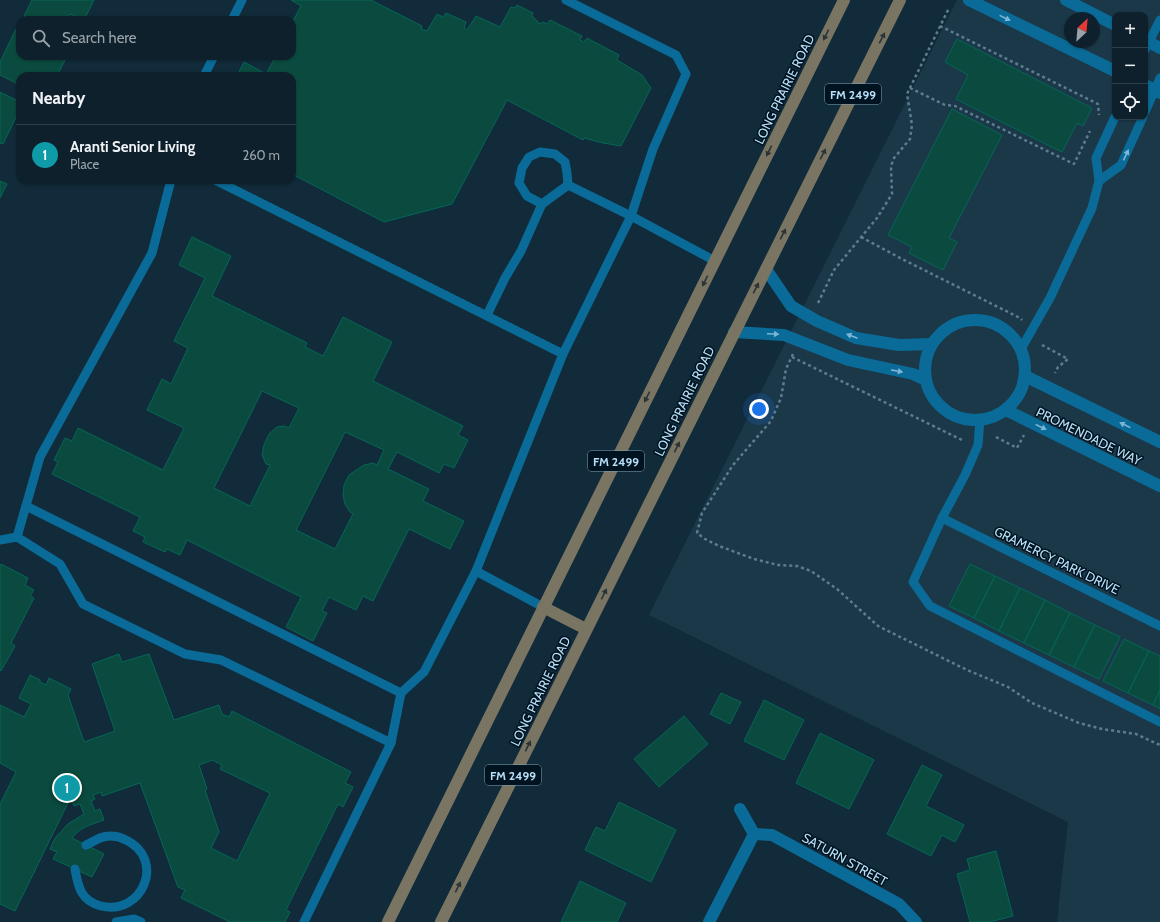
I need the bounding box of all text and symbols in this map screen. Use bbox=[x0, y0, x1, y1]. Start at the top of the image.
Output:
north arrow bbox=[1064, 12, 1100, 48]
map controls bbox=[1112, 12, 1148, 120]
button: + bbox=[1112, 12, 1148, 48]
one-way arrow bbox=[999, 15, 1011, 21]
search box bbox=[16, 16, 296, 60]
icon: search bbox=[30, 27, 52, 49]
text: Search here bbox=[62, 29, 137, 47]
one-way arrow bbox=[823, 29, 829, 41]
street label: LONG PRAIRIE ROAD bbox=[750, 32, 818, 146]
one-way arrow bbox=[878, 32, 885, 43]
button: − bbox=[1112, 48, 1148, 84]
road number: FM 2499 bbox=[825, 84, 881, 104]
button: locate bbox=[1112, 84, 1148, 120]
text: Nearby bbox=[32, 88, 85, 108]
text: Aranti Senior Living bbox=[70, 138, 195, 156]
one-way arrow bbox=[765, 146, 772, 157]
text: 1 bbox=[43, 147, 47, 163]
text: 260 m bbox=[242, 147, 280, 163]
one-way arrow bbox=[820, 148, 826, 159]
one-way arrow bbox=[1123, 149, 1129, 160]
text: Place bbox=[70, 156, 99, 172]
one-way arrow bbox=[780, 228, 786, 240]
one-way arrow bbox=[702, 275, 708, 286]
one-way arrow bbox=[753, 282, 759, 294]
one-way arrow bbox=[767, 331, 780, 337]
one-way arrow bbox=[845, 332, 857, 338]
street label: LONG PRAIRIE ROAD bbox=[650, 344, 718, 458]
one-way arrow bbox=[891, 368, 903, 374]
one-way arrow bbox=[644, 391, 650, 403]
your location bbox=[749, 399, 769, 419]
street label: PROMENDADE WAY bbox=[1034, 404, 1145, 469]
one-way arrow bbox=[1119, 422, 1131, 428]
one-way arrow bbox=[1035, 424, 1046, 431]
one-way arrow bbox=[674, 441, 680, 453]
road number: FM 2499 bbox=[588, 451, 644, 471]
street label: GRAMERCY PARK DRIVE bbox=[992, 523, 1122, 597]
one-way arrow bbox=[601, 588, 607, 600]
street label: LONG PRAIRIE ROAD bbox=[506, 634, 574, 748]
one-way arrow bbox=[525, 740, 531, 751]
road number: FM 2499 bbox=[485, 765, 541, 785]
pin: 1 bbox=[54, 773, 80, 803]
street label: SATURN STREET bbox=[800, 829, 890, 889]
one-way arrow bbox=[455, 881, 461, 893]

